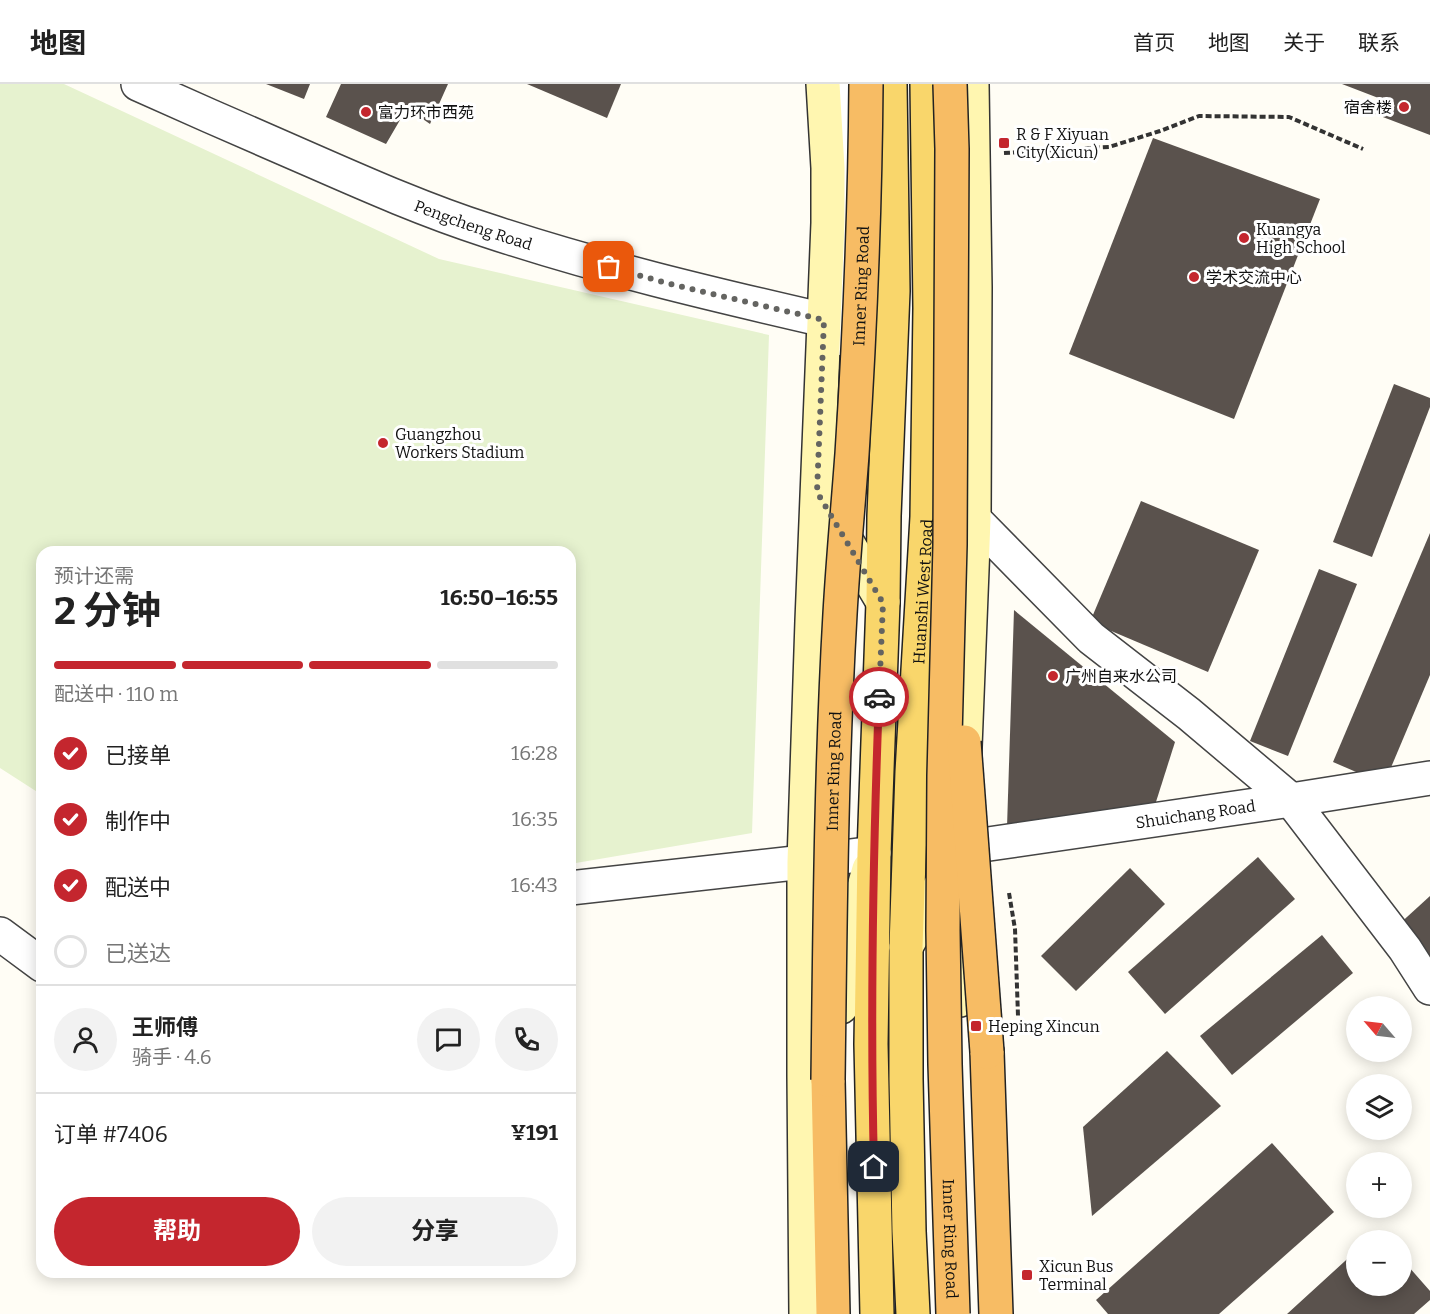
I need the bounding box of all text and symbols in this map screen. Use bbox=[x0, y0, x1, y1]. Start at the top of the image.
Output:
text: 地图 bbox=[30, 27, 86, 60]
text: 首页 bbox=[1133, 30, 1175, 56]
text: 地图 bbox=[1208, 30, 1250, 56]
text: 关于 bbox=[1283, 30, 1325, 56]
text: 联系 bbox=[1358, 30, 1400, 56]
place label: 宿舍楼 bbox=[1344, 98, 1392, 117]
marker: 宿舍楼 bbox=[1397, 100, 1411, 114]
place label: 富力环市西苑 bbox=[378, 103, 474, 122]
marker: 富力环市西苑 bbox=[359, 105, 373, 119]
place label: R & F Xiyuan City(Xicun) bbox=[1016, 125, 1109, 162]
marker: R & F Xiyuan City(Xicun) bbox=[997, 136, 1011, 150]
street label: Pengcheng Road bbox=[412, 196, 535, 254]
place label: Kuangya High School bbox=[1256, 220, 1346, 257]
street label: Inner Ring Road bbox=[849, 225, 873, 346]
marker: Kuangya High School bbox=[1237, 231, 1251, 245]
pin bbox=[583, 241, 634, 292]
icon: bag bbox=[592, 250, 625, 283]
place label: 学术交流中心 bbox=[1206, 268, 1302, 287]
marker: 学术交流中心 bbox=[1187, 270, 1201, 284]
place label: Guangzhou Workers Stadium bbox=[395, 425, 524, 462]
marker: Guangzhou Workers Stadium bbox=[376, 436, 390, 450]
street label: Huanshi West Road bbox=[909, 518, 937, 665]
text: 预计还需 bbox=[54, 564, 134, 588]
text: 16:50–16:55 bbox=[440, 584, 558, 611]
text: 2 分钟 bbox=[54, 588, 161, 634]
courier bbox=[849, 667, 909, 727]
place label: 广州自来水公司 bbox=[1065, 667, 1177, 686]
marker: 广州自来水公司 bbox=[1046, 669, 1060, 683]
icon: car bbox=[863, 681, 896, 714]
text: 配送中 · 110 m bbox=[54, 682, 178, 706]
street label: Inner Ring Road bbox=[823, 710, 845, 831]
icon: check bbox=[54, 737, 87, 770]
text: 16:28 bbox=[511, 741, 558, 765]
text: 已接单 bbox=[105, 742, 171, 769]
street label: Shuichang Road bbox=[1134, 796, 1257, 832]
icon: check bbox=[54, 803, 87, 836]
text: 16:35 bbox=[512, 807, 558, 831]
text: 制作中 bbox=[105, 808, 171, 835]
icon: check bbox=[54, 869, 87, 902]
text: 16:43 bbox=[511, 873, 558, 897]
text: 配送中 bbox=[105, 874, 171, 901]
text: 已送达 bbox=[105, 940, 171, 967]
north arrow bbox=[1346, 996, 1412, 1062]
map controls bbox=[1346, 996, 1412, 1296]
button: person bbox=[54, 1008, 117, 1071]
button: chat bbox=[417, 1008, 480, 1071]
button: phone bbox=[495, 1008, 558, 1071]
text: 王师傅 bbox=[132, 1014, 198, 1041]
place label: Heping Xincun bbox=[988, 1017, 1100, 1036]
marker: Heping Xincun bbox=[969, 1019, 983, 1033]
text: 骑手 · 4.6 bbox=[132, 1045, 211, 1069]
button: layers bbox=[1346, 1074, 1412, 1140]
text: ¥191 bbox=[511, 1119, 558, 1146]
text: 订单 #7406 bbox=[54, 1121, 168, 1148]
pin bbox=[848, 1141, 899, 1192]
icon: home bbox=[857, 1150, 890, 1183]
button: + bbox=[1346, 1152, 1412, 1218]
street label: Inner Ring Road bbox=[939, 1179, 962, 1300]
button: 帮助 bbox=[54, 1197, 300, 1266]
button: 分享 bbox=[312, 1197, 558, 1266]
button: − bbox=[1346, 1230, 1412, 1296]
place label: Xicun Bus Terminal bbox=[1039, 1257, 1113, 1294]
marker: Xicun Bus Terminal bbox=[1020, 1268, 1034, 1282]

